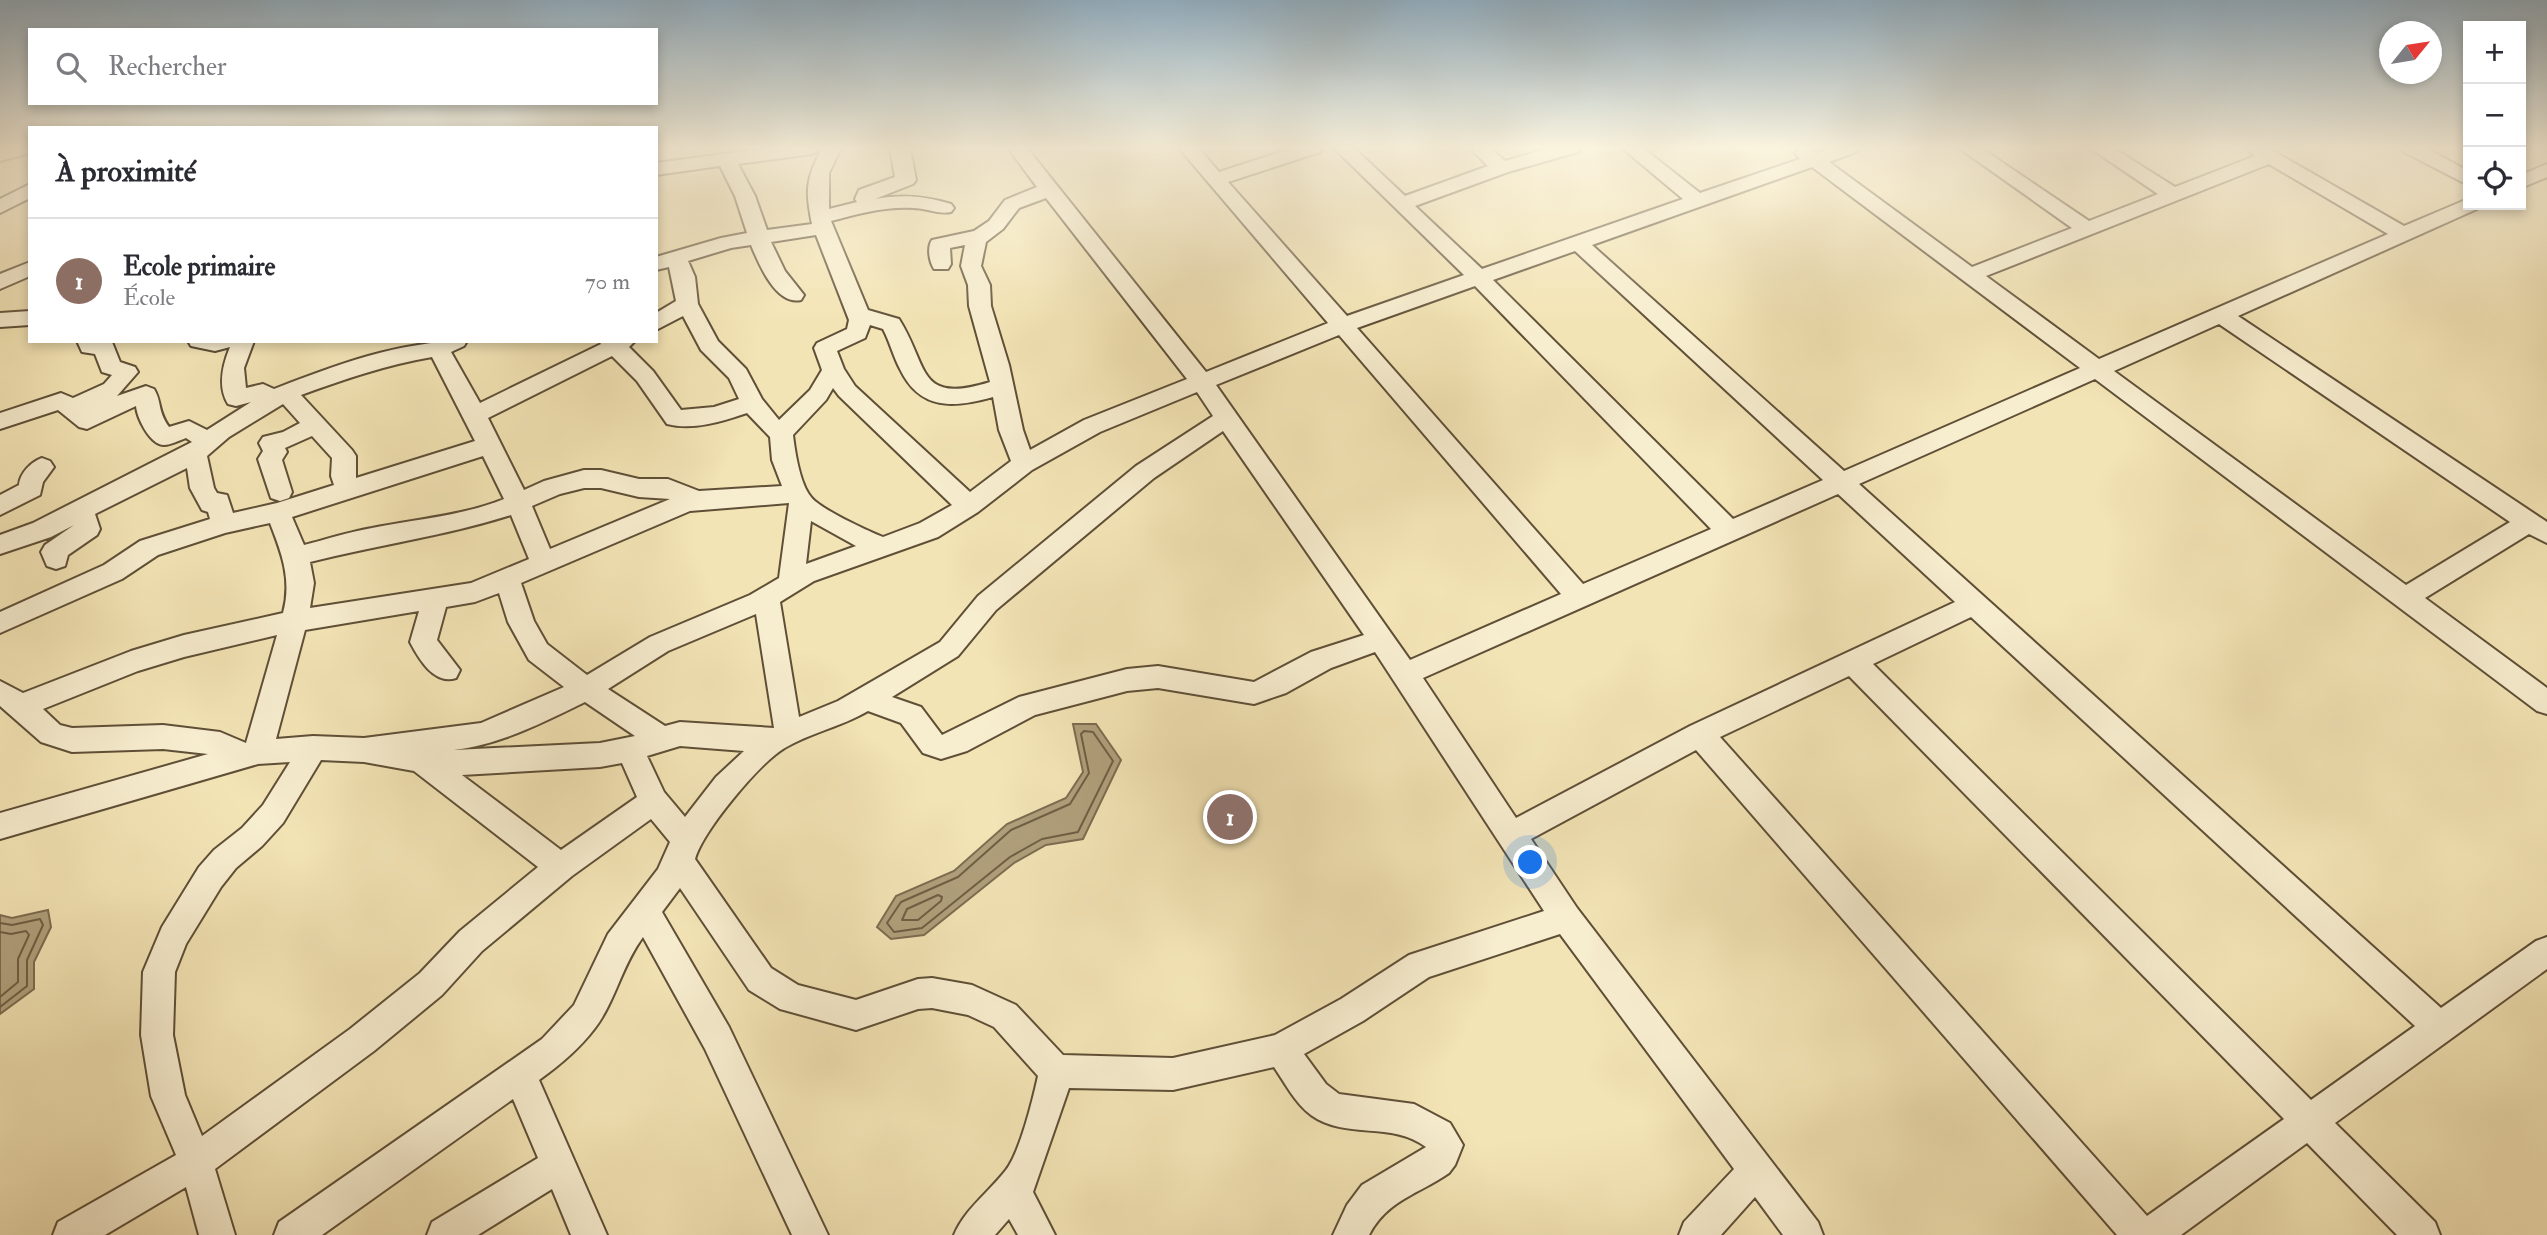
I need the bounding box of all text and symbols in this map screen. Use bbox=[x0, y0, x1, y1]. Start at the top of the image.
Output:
north arrow bbox=[2379, 21, 2442, 84]
map controls bbox=[2463, 21, 2526, 210]
button: + bbox=[2463, 21, 2526, 84]
search box bbox=[28, 28, 658, 105]
icon: search bbox=[52, 48, 90, 86]
text: Rechercher bbox=[108, 51, 227, 83]
button: − bbox=[2463, 84, 2526, 147]
button: locate bbox=[2463, 147, 2526, 210]
text: À proximité bbox=[56, 153, 196, 190]
text: Ecole primaire bbox=[123, 251, 275, 283]
text: 1 bbox=[75, 267, 83, 296]
text: 70 m bbox=[585, 267, 630, 296]
text: École bbox=[123, 283, 175, 312]
pin: 1 bbox=[1207, 791, 1253, 843]
your location bbox=[1513, 845, 1547, 879]

